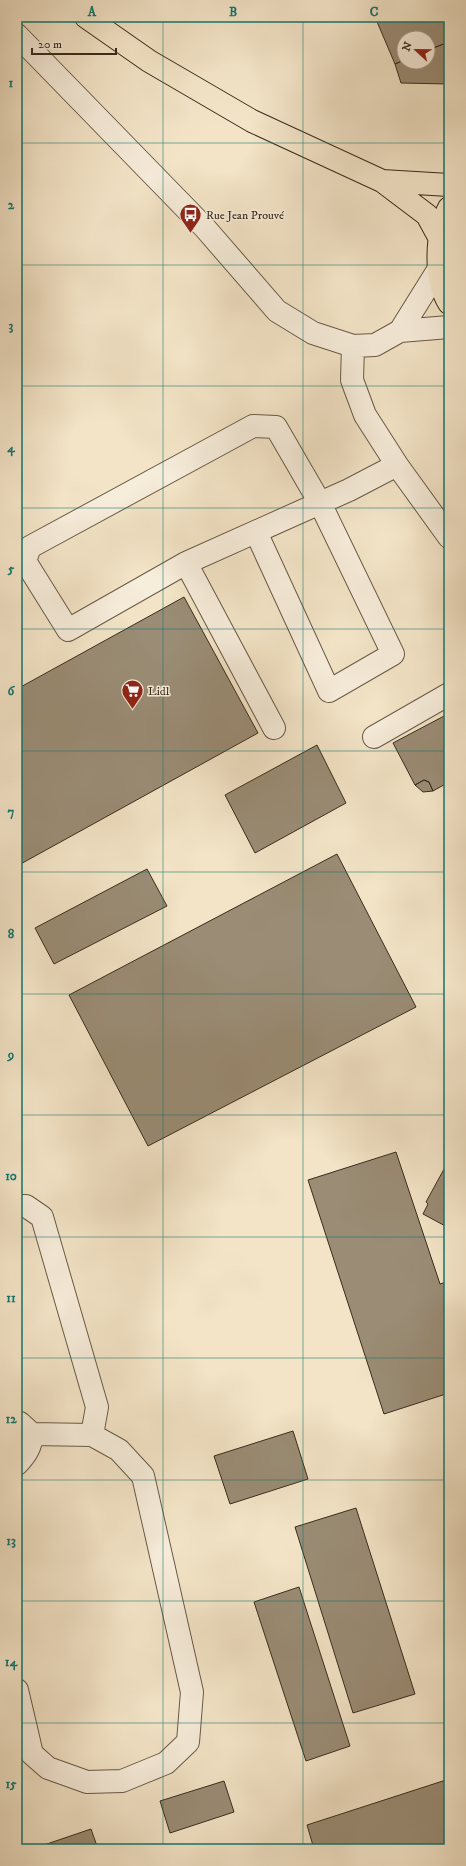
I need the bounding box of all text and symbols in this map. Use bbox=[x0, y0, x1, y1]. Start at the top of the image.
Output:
text: A bbox=[87, 4, 97, 20]
text: B bbox=[229, 4, 237, 20]
text: C bbox=[370, 4, 379, 20]
scale bar bbox=[32, 30, 116, 56]
north arrow bbox=[396, 30, 436, 70]
text: 20 m bbox=[38, 37, 62, 52]
text: N bbox=[399, 40, 416, 53]
text: 1 bbox=[9, 75, 14, 91]
text: 2 bbox=[8, 197, 15, 213]
bus stop icon: Rue Jean Prouvé bbox=[177, 202, 203, 235]
place label: Rue Jean Prouvé bbox=[206, 208, 284, 223]
text: 3 bbox=[9, 318, 14, 334]
text: 4 bbox=[6, 440, 15, 457]
text: 5 bbox=[7, 561, 15, 577]
supermarket icon: Lidl bbox=[119, 678, 145, 711]
text: 6 bbox=[8, 683, 16, 699]
place label: Lidl bbox=[148, 684, 170, 699]
text: 7 bbox=[8, 804, 15, 820]
text: 8 bbox=[8, 926, 15, 942]
text: 9 bbox=[7, 1047, 14, 1063]
text: 10 bbox=[5, 1168, 17, 1184]
text: 11 bbox=[6, 1290, 16, 1306]
text: 12 bbox=[5, 1411, 17, 1427]
text: 13 bbox=[6, 1533, 16, 1549]
text: 14 bbox=[5, 1654, 18, 1671]
text: 15 bbox=[5, 1776, 17, 1792]

